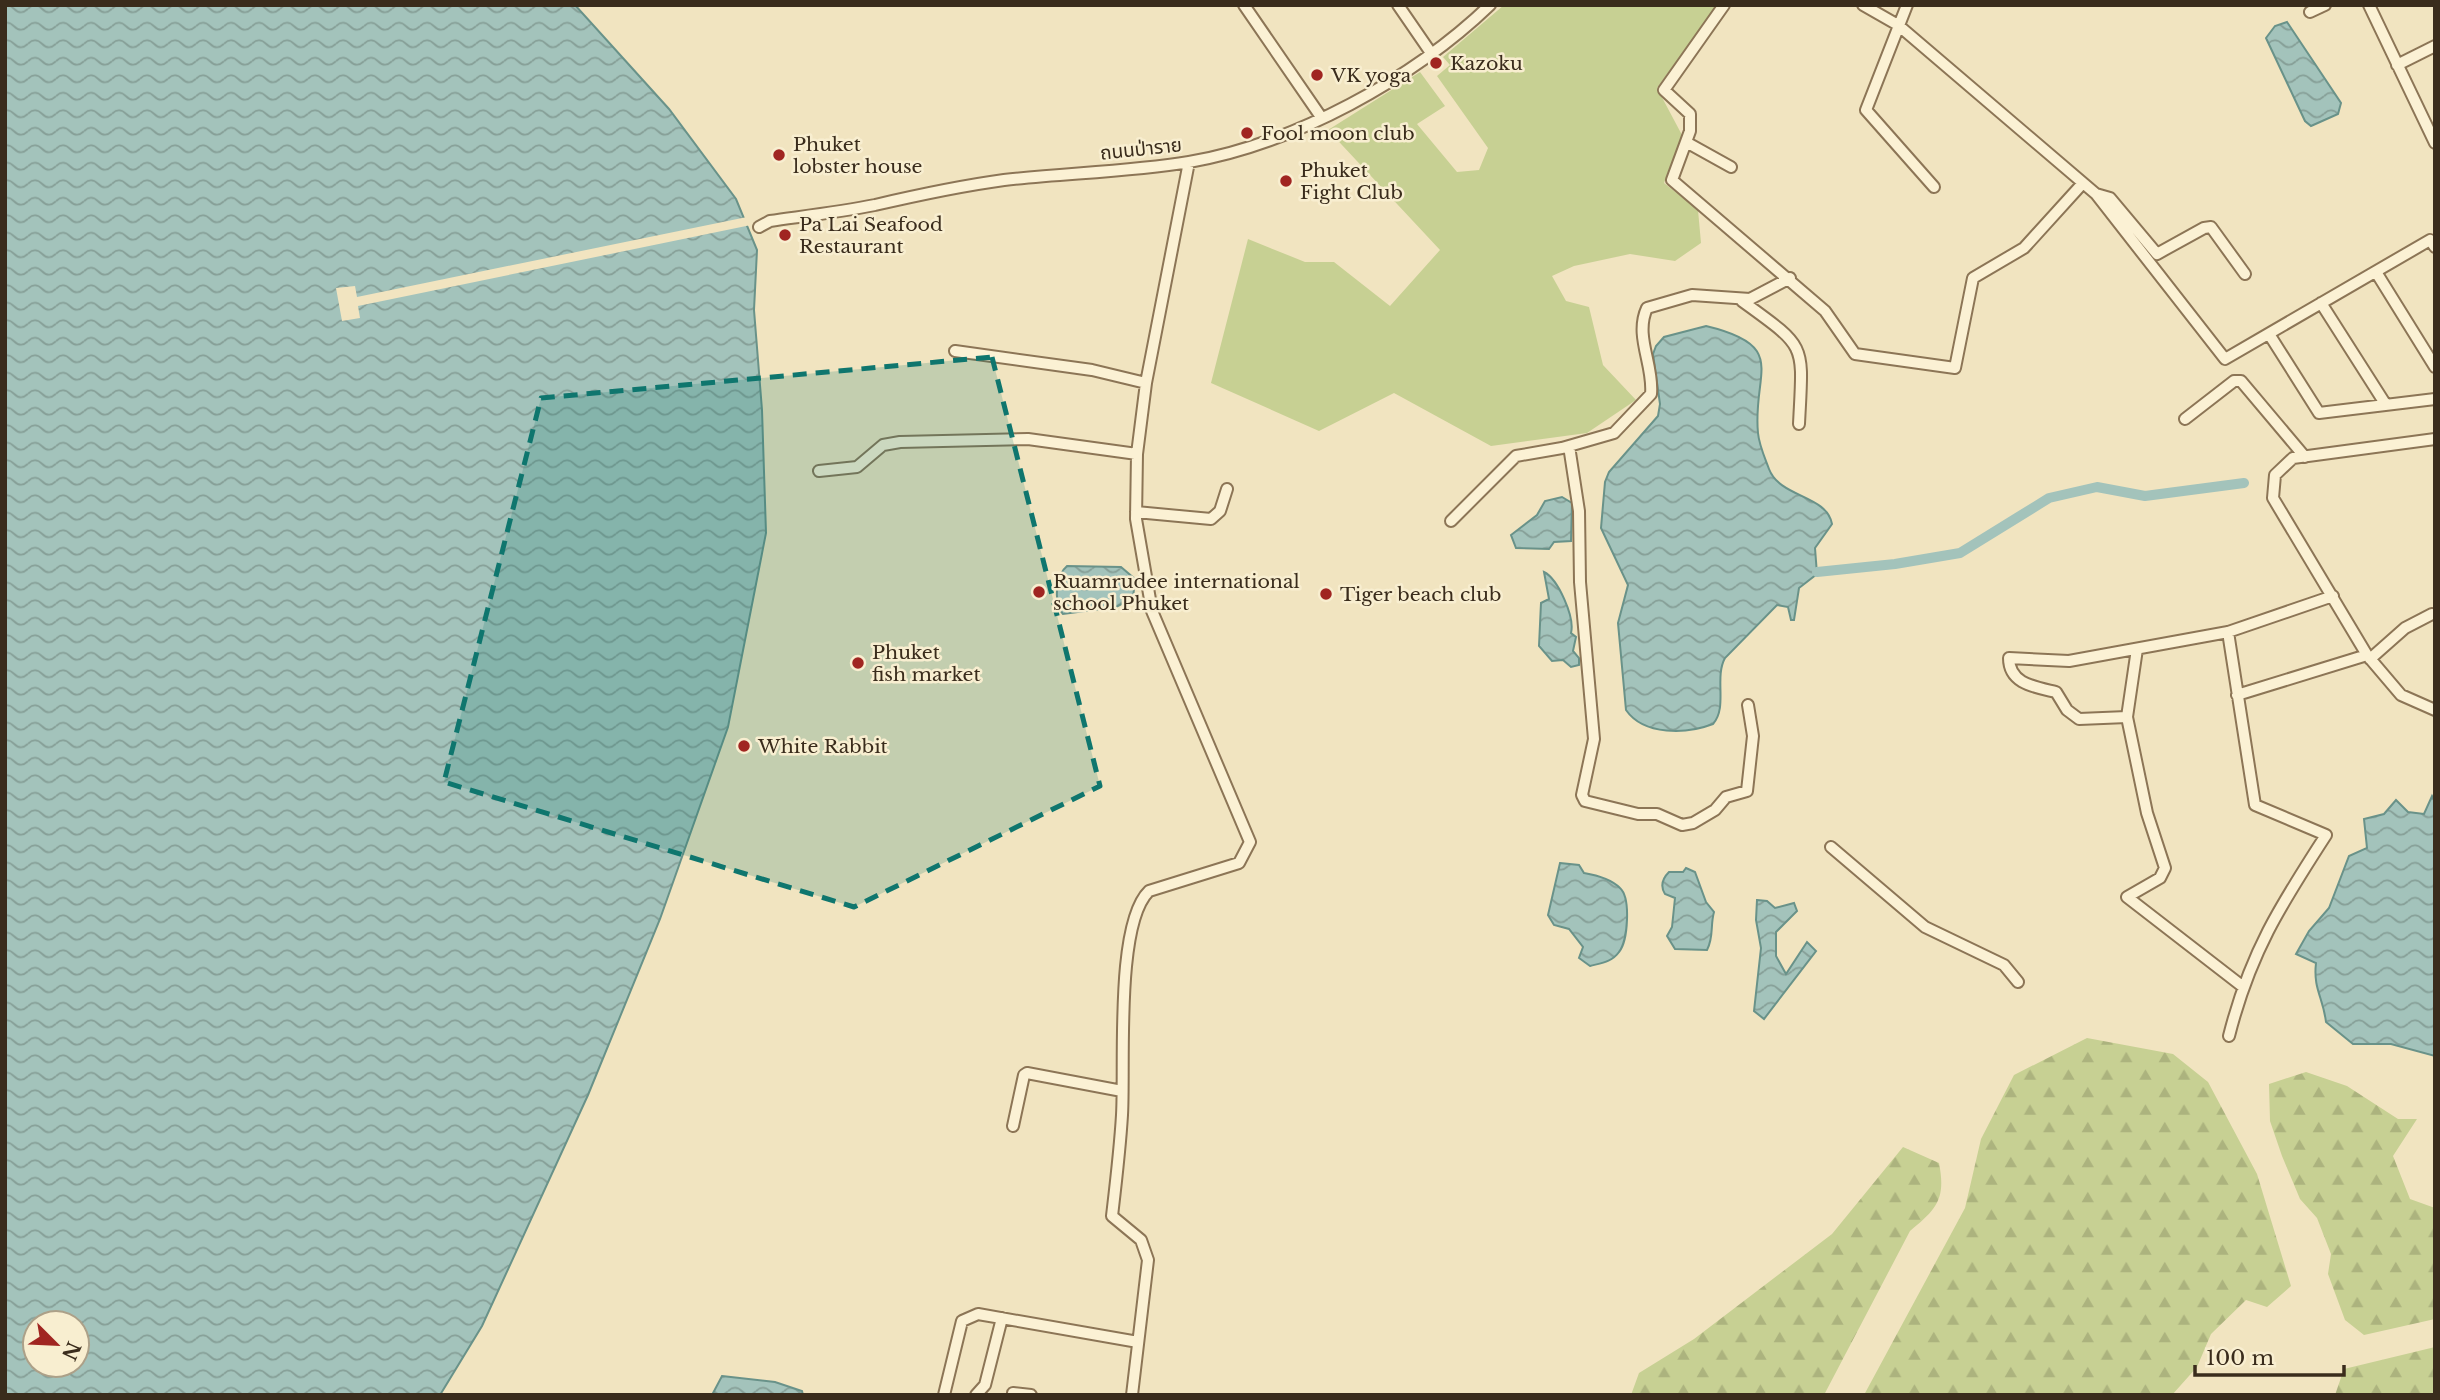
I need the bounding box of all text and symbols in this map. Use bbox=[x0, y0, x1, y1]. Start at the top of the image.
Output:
place label: Kazoku bbox=[1450, 52, 1523, 75]
marker: Kazoku bbox=[1428, 55, 1444, 71]
place label: VK yoga bbox=[1330, 64, 1412, 87]
marker: VK yoga bbox=[1309, 67, 1325, 83]
place label: Fool moon club bbox=[1261, 122, 1415, 145]
marker: Fool moon club bbox=[1239, 125, 1255, 141]
place label: Phuket lobster house bbox=[793, 133, 923, 178]
street label: ถนนป่าราย bbox=[1099, 133, 1183, 165]
marker: Phuket lobster house bbox=[771, 147, 787, 163]
place label: Phuket Fight Club bbox=[1300, 159, 1403, 204]
marker: Phuket Fight Club bbox=[1278, 173, 1294, 189]
place label: Pa Lai Seafood Restaurant bbox=[799, 213, 943, 258]
marker: Pa Lai Seafood Restaurant bbox=[777, 227, 793, 243]
place label: Ruamrudee international school Phuket bbox=[1053, 570, 1300, 615]
place label: Tiger beach club bbox=[1340, 583, 1501, 606]
marker: Ruamrudee international school Phuket bbox=[1031, 584, 1047, 600]
marker: Tiger beach club bbox=[1318, 586, 1334, 602]
place label: Phuket fish market bbox=[872, 641, 981, 686]
marker: Phuket fish market bbox=[850, 655, 866, 671]
place label: White Rabbit bbox=[757, 735, 889, 758]
marker: White Rabbit bbox=[736, 738, 752, 754]
north arrow bbox=[21, 1309, 91, 1379]
scale bar bbox=[2195, 1334, 2344, 1378]
text: N bbox=[57, 1338, 85, 1364]
text: 100 m bbox=[2206, 1345, 2274, 1371]

